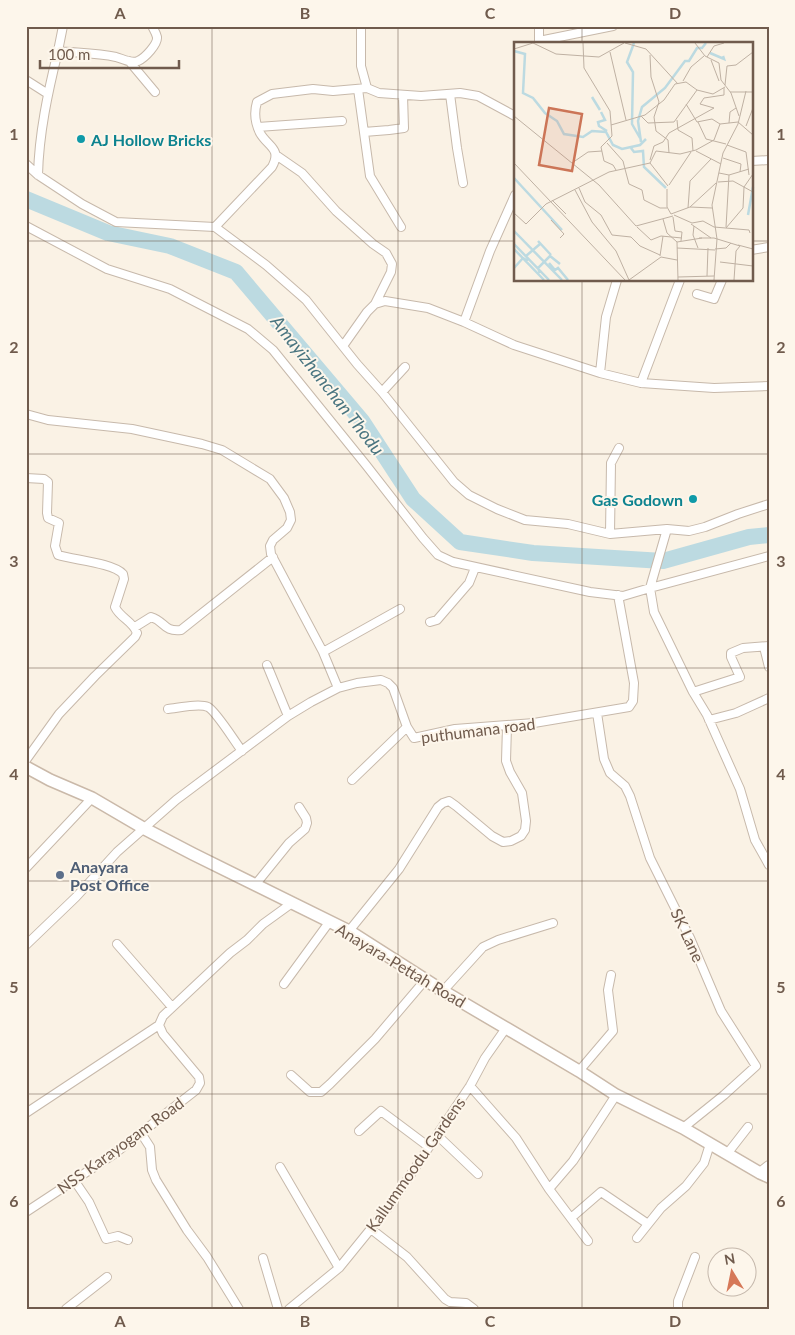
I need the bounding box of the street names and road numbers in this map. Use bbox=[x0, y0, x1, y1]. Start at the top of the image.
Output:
street label: puthumana road bbox=[420, 714, 536, 746]
street label: SK Lane bbox=[667, 905, 709, 965]
street label: Anayara-Pettah Road bbox=[333, 919, 469, 1011]
street label: NSS Karayogam Road bbox=[53, 1093, 187, 1197]
street label: Kallummoodu Gardens bbox=[361, 1093, 469, 1235]

